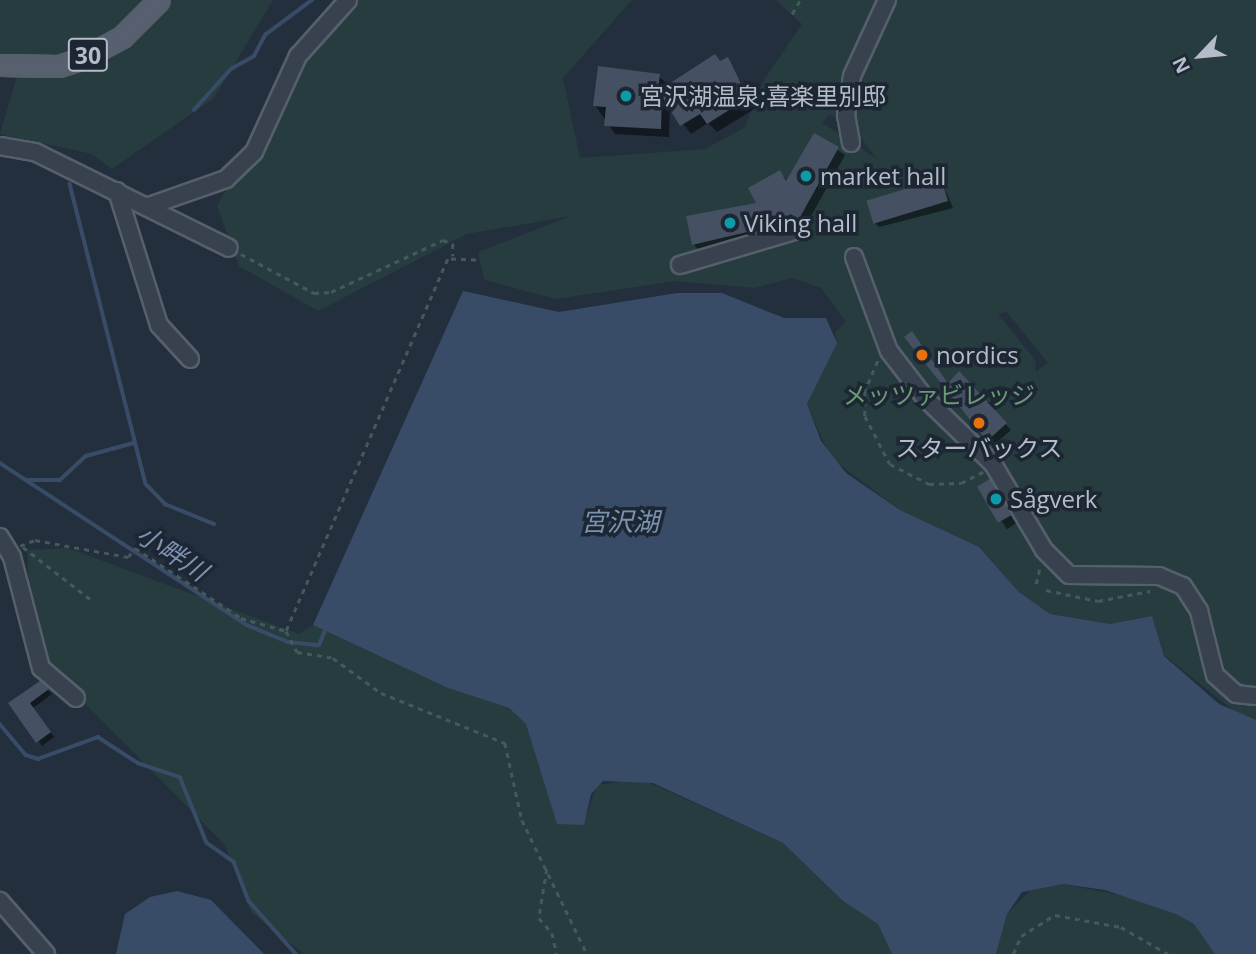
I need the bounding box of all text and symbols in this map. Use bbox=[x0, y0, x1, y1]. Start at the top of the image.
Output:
north arrow bbox=[1165, 21, 1235, 91]
road number: 30 bbox=[67, 36, 109, 74]
text: N bbox=[1166, 53, 1196, 78]
place label: 宮沢湖温泉;喜楽里別邸 bbox=[640, 82, 886, 110]
marker: 宮沢湖温泉;喜楽里別邸 bbox=[618, 88, 634, 104]
place label: market hall bbox=[820, 162, 946, 190]
marker: market hall bbox=[798, 168, 814, 184]
place label: Viking hall bbox=[744, 209, 857, 237]
marker: Viking hall bbox=[722, 215, 738, 231]
place label: nordics bbox=[936, 341, 1019, 369]
marker: nordics bbox=[914, 347, 930, 363]
park label: メッツァビレッジ bbox=[843, 381, 1035, 409]
marker: スターバックス bbox=[971, 415, 987, 431]
place label: スターバックス bbox=[895, 434, 1063, 462]
place label: Sågverk bbox=[1010, 485, 1097, 513]
marker: Sågverk bbox=[988, 491, 1004, 507]
water label: 宮沢湖 bbox=[581, 506, 659, 538]
water label: 小畔川 bbox=[131, 519, 213, 587]

